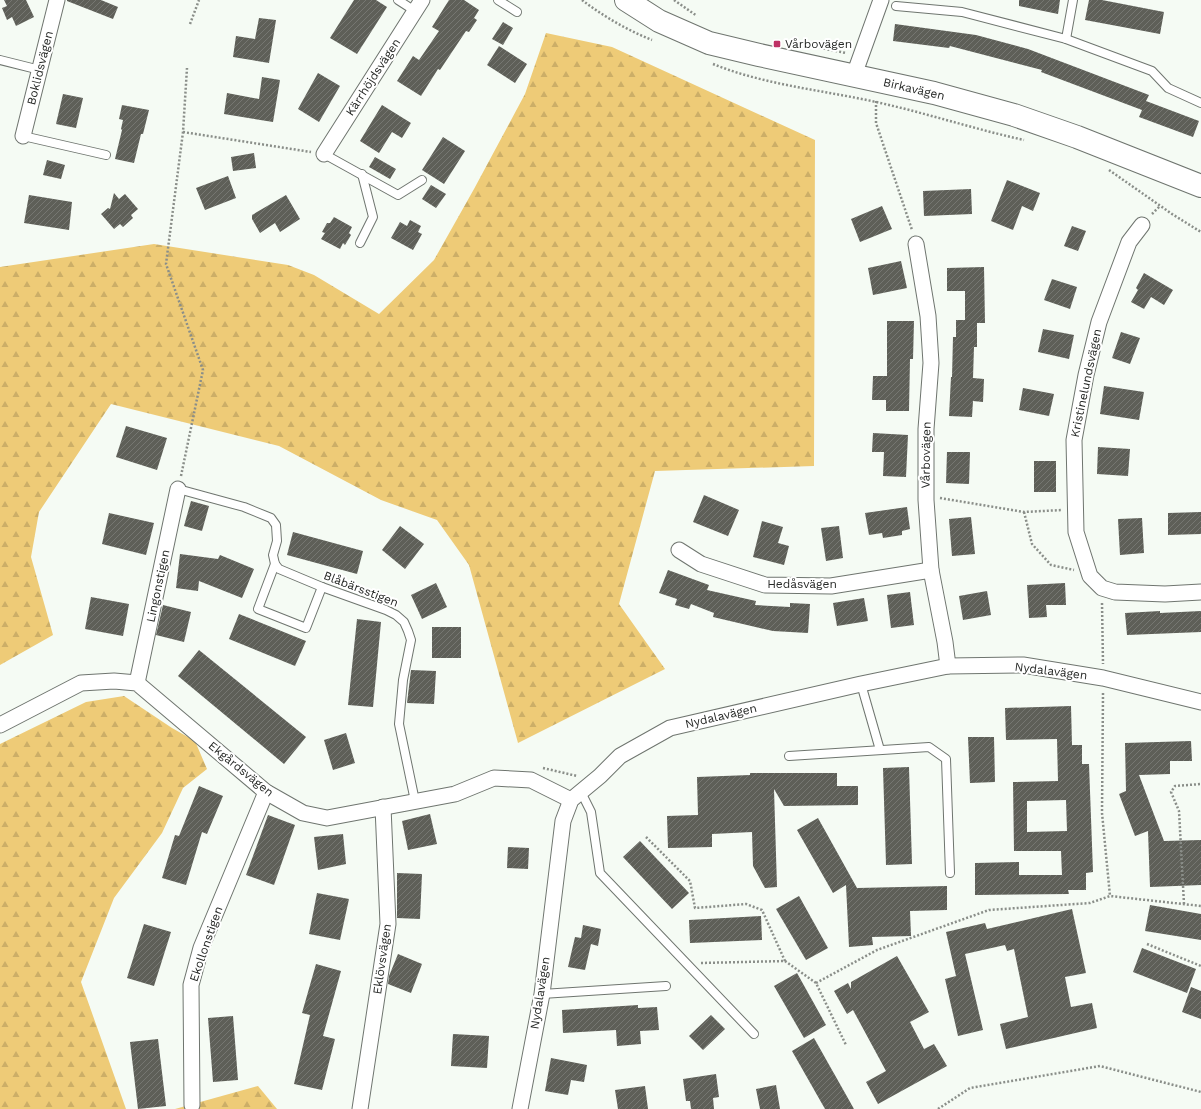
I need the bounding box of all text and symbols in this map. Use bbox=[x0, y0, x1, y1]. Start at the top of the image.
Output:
street label: Boklidsvägen bbox=[24, 29, 56, 107]
street label: Kärrhöjdsvägen bbox=[343, 36, 403, 118]
place label: Vårbovägen bbox=[785, 37, 852, 51]
marker: Vårbovägen bbox=[772, 39, 782, 49]
street label: Birkavägen bbox=[882, 75, 946, 103]
street label: Kristinelundsvägen bbox=[1068, 327, 1104, 439]
street label: Vårbovägen bbox=[918, 421, 934, 489]
street label: Lingonstigen bbox=[143, 548, 173, 624]
street label: Blåbärsstigen bbox=[322, 568, 400, 610]
street label: Hedåsvägen bbox=[767, 577, 837, 591]
street label: Nydalavägen bbox=[1014, 660, 1088, 682]
street label: Nydalavägen bbox=[684, 701, 758, 731]
street label: Ekgårdsvägen bbox=[206, 738, 276, 800]
street label: Ekollonstigen bbox=[187, 905, 225, 983]
street label: Eklövsvägen bbox=[370, 923, 394, 995]
street label: Nydalavägen bbox=[527, 956, 553, 1030]

